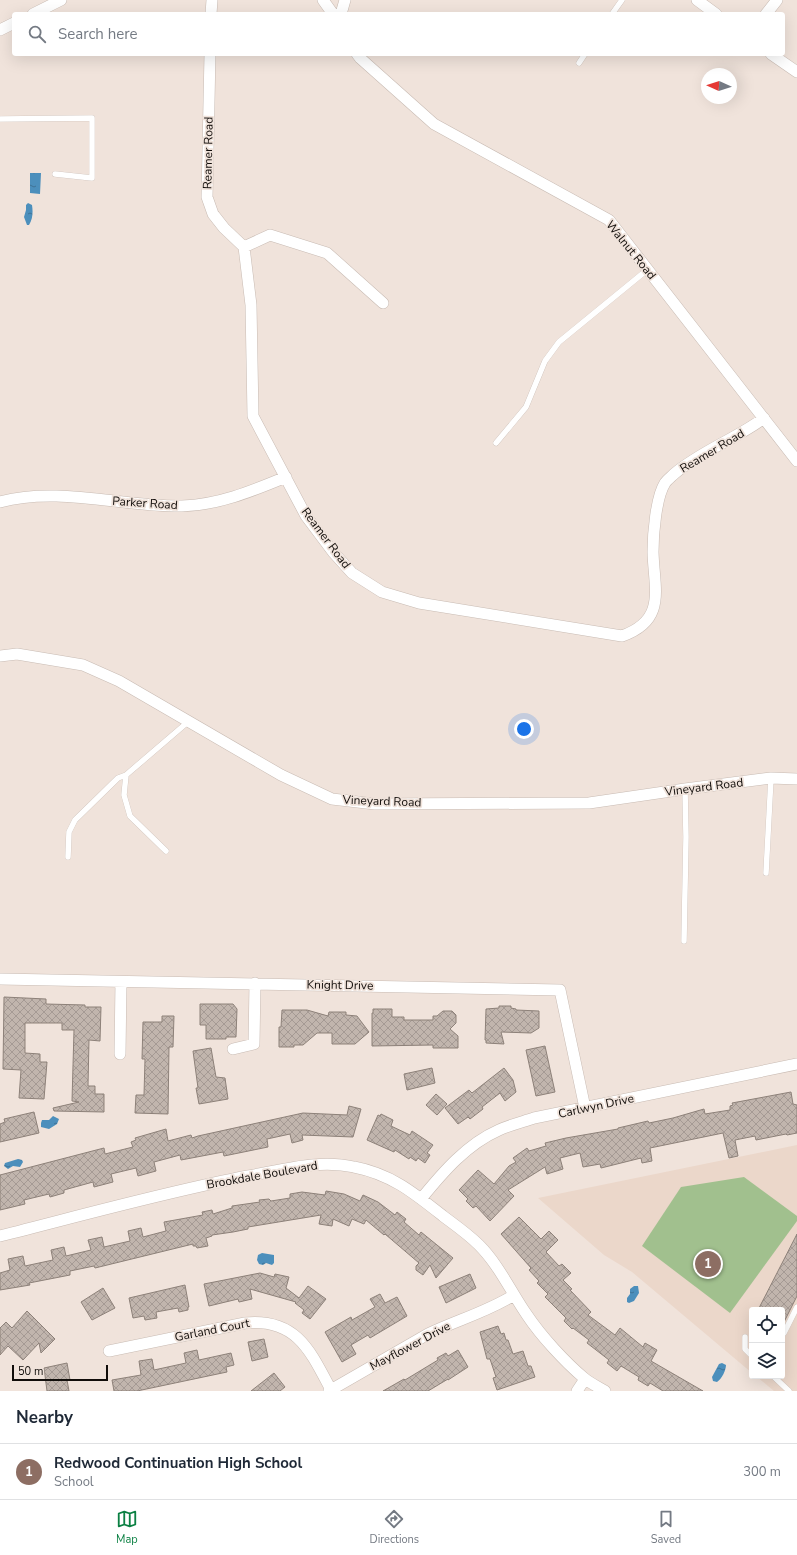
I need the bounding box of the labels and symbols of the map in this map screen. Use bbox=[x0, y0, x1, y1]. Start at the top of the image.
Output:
north arrow bbox=[701, 68, 737, 104]
street label: Reamer Road bbox=[199, 117, 217, 189]
street label: Walnut Road bbox=[602, 217, 660, 283]
street label: Reamer Road bbox=[677, 425, 747, 477]
street label: Parker Road bbox=[112, 493, 178, 513]
street label: Reamer Road bbox=[298, 504, 354, 572]
your location bbox=[514, 719, 534, 739]
street label: Vineyard Road bbox=[663, 774, 744, 800]
street label: Vineyard Road bbox=[341, 792, 422, 810]
street label: Knight Drive bbox=[307, 976, 373, 994]
street label: Carlwyn Drive bbox=[557, 1090, 635, 1122]
street label: Brookdale Boulevard bbox=[205, 1157, 319, 1193]
pin: 1 bbox=[695, 1249, 721, 1279]
street label: Garland Court bbox=[173, 1315, 252, 1345]
street label: Mayflower Drive bbox=[367, 1318, 453, 1374]
scale bar bbox=[12, 1363, 108, 1382]

